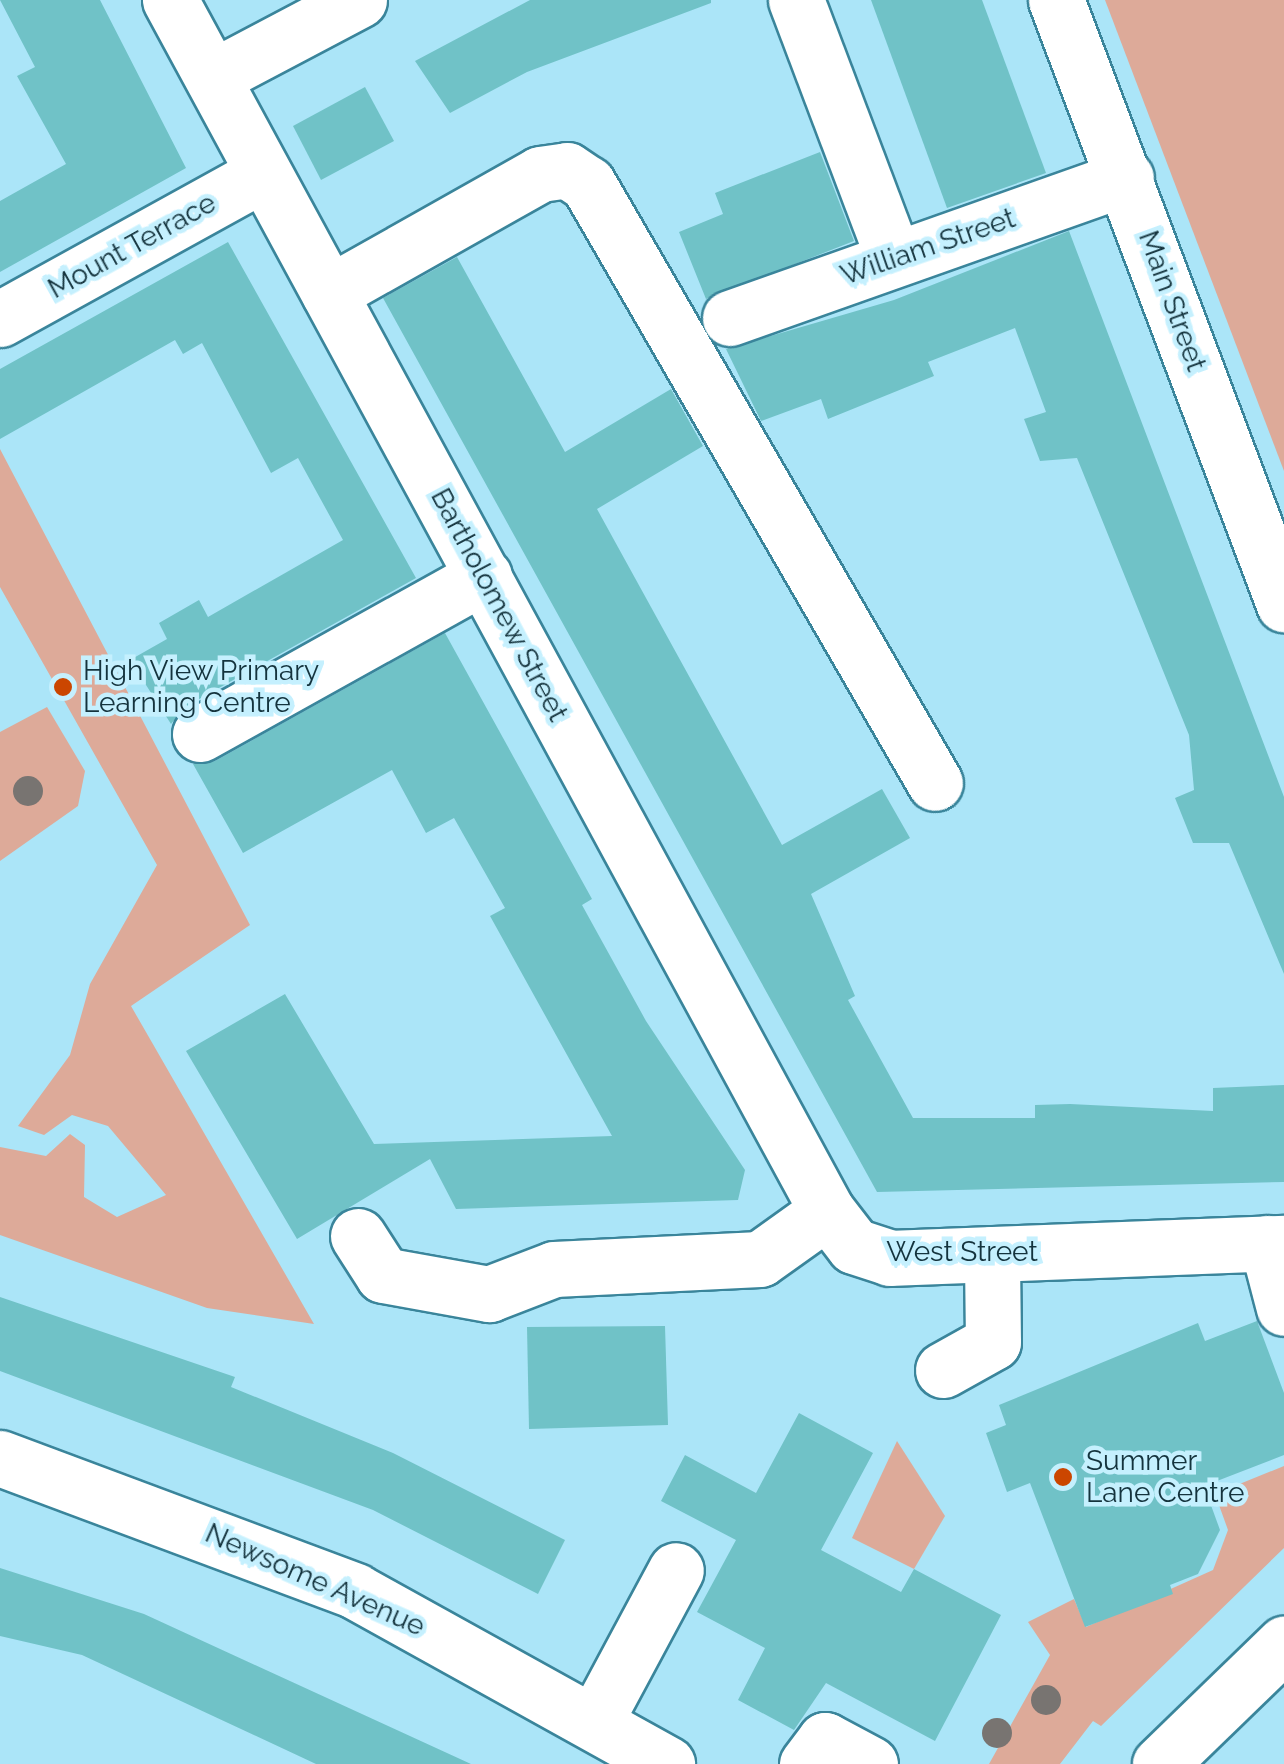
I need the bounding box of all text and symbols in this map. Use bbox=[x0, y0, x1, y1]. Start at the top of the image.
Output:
street label: Mount Terrace bbox=[42, 186, 222, 306]
street label: William Street bbox=[836, 201, 1020, 293]
street label: Main Street bbox=[1131, 226, 1213, 376]
street label: Bartholomew Street bbox=[423, 482, 575, 728]
place label: High View Primary Learning Centre bbox=[83, 654, 321, 720]
marker: High View Primary Learning Centre bbox=[52, 676, 74, 698]
street label: West Street bbox=[886, 1235, 1038, 1269]
place label: Summer Lane Centre bbox=[1086, 1444, 1245, 1510]
marker: Summer Lane Centre bbox=[1050, 1464, 1076, 1490]
street label: Newsome Avenue bbox=[200, 1516, 430, 1644]

